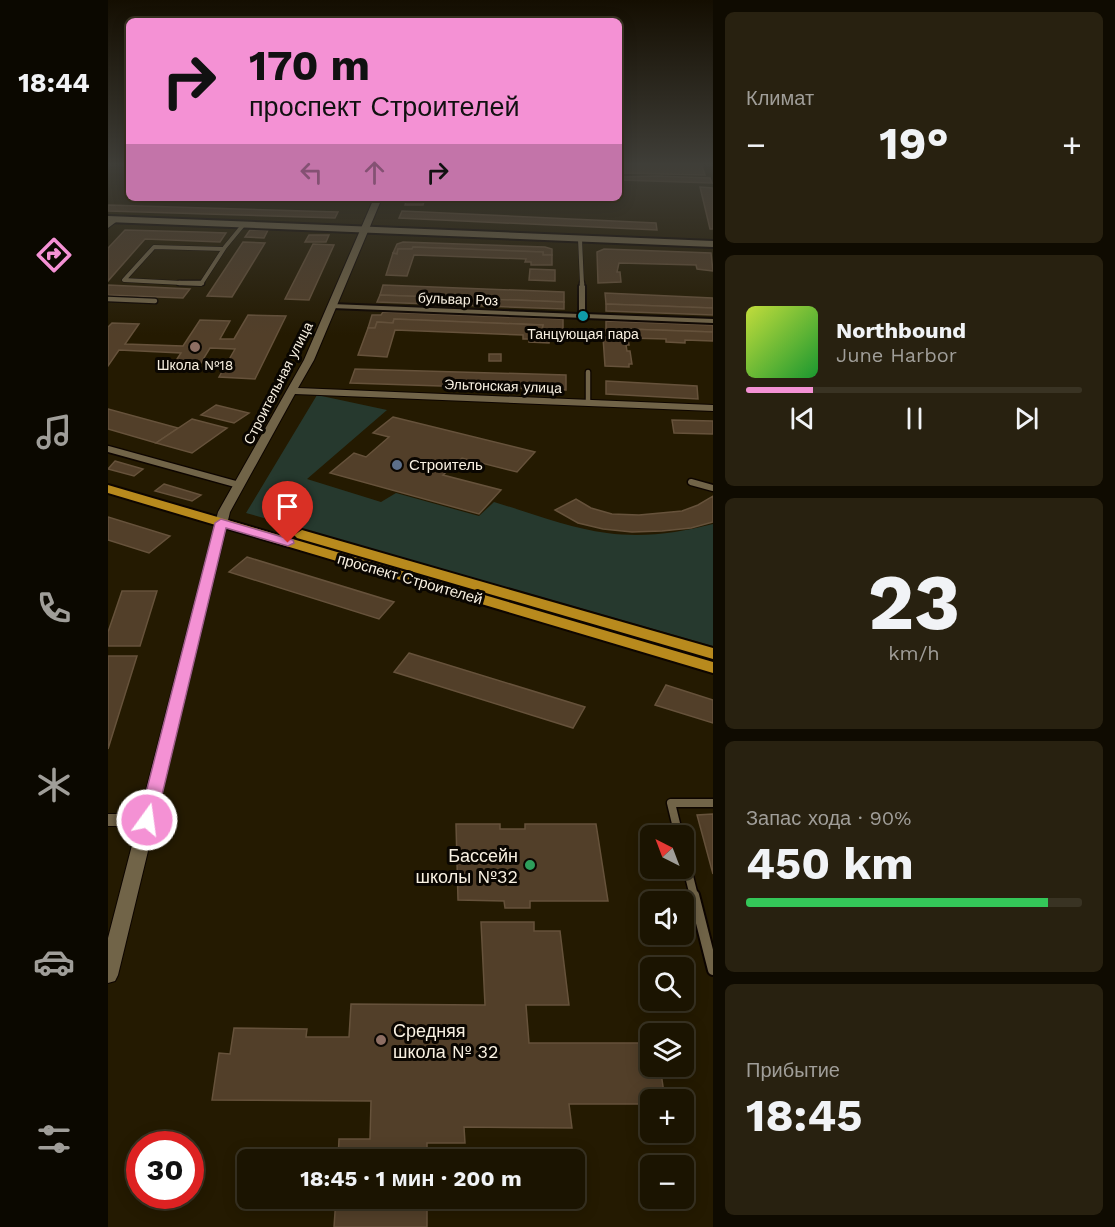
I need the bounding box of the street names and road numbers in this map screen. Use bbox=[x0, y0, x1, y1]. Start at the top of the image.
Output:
street label: бульвар Роз bbox=[418, 290, 498, 308]
street label: Строительная улица bbox=[240, 319, 316, 447]
street label: Эльтонская улица bbox=[444, 376, 562, 396]
street label: проспект Строителей bbox=[335, 550, 485, 608]

